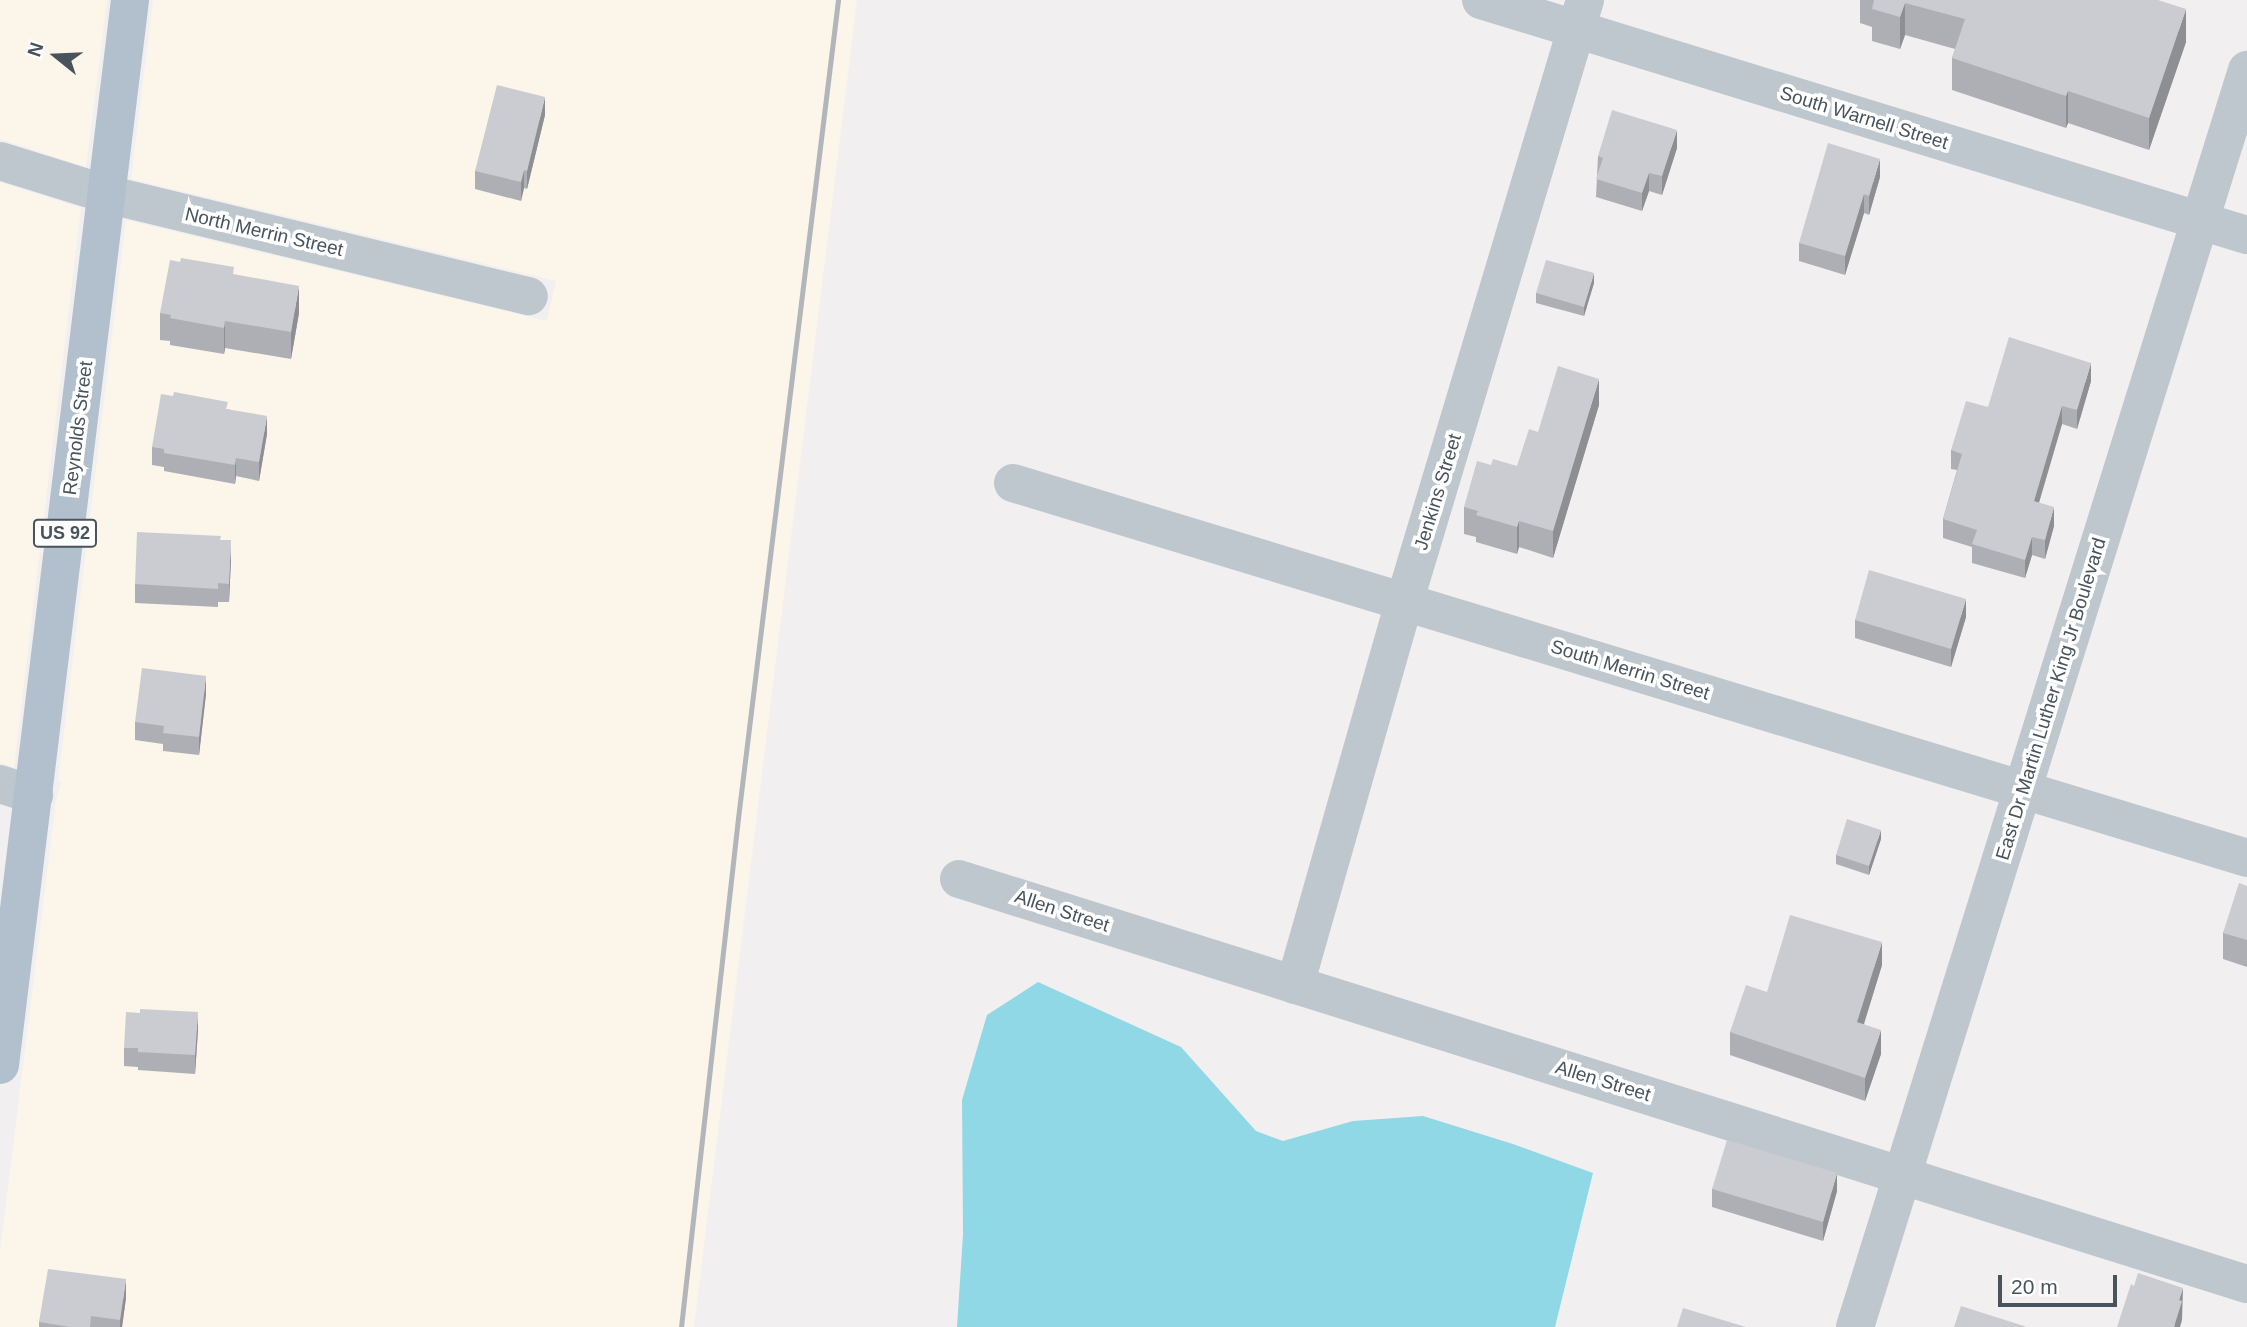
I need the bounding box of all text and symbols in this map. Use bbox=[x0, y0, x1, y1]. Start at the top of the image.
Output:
north arrow bbox=[21, 21, 91, 91]
text: N bbox=[23, 40, 48, 59]
street label: South Warnell Street bbox=[1777, 82, 1951, 154]
street label: North Merrin Street bbox=[183, 203, 345, 261]
street label: Reynolds Street bbox=[58, 360, 98, 496]
street label: Jenkins Street bbox=[1409, 431, 1467, 553]
road number: US 92 bbox=[32, 518, 98, 548]
street label: East Dr Martin Luther King Jr Boulevard bbox=[1991, 535, 2111, 863]
street label: South Merrin Street bbox=[1548, 635, 1712, 705]
street label: Allen Street bbox=[1012, 885, 1112, 937]
street label: Allen Street bbox=[1553, 1056, 1653, 1106]
scale bar bbox=[2002, 1260, 2121, 1304]
text: 20 m bbox=[2011, 1275, 2058, 1298]

